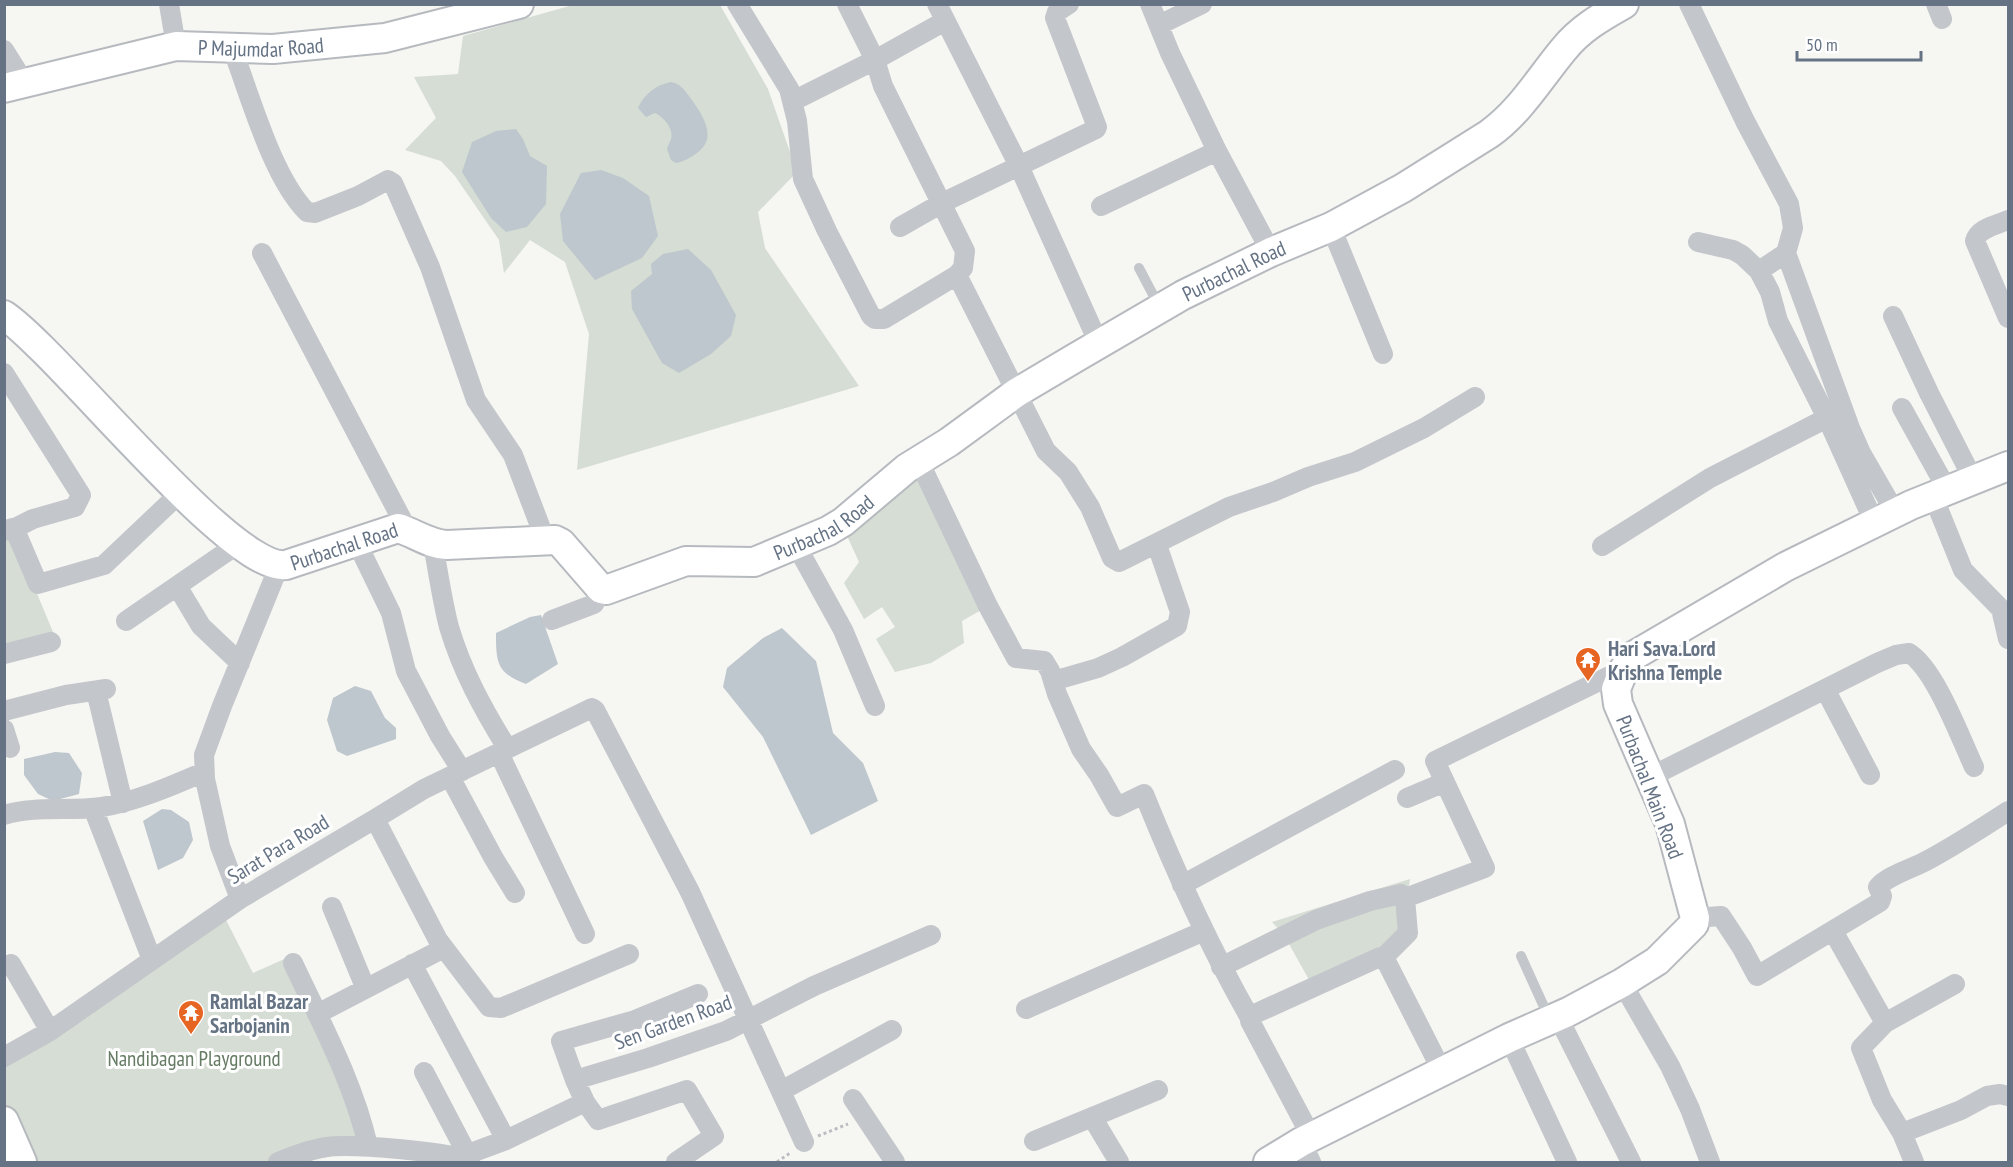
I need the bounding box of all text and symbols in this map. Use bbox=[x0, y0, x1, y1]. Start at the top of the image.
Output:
scale bar bbox=[1797, 24, 1922, 62]
street label: P Majumdar Road bbox=[198, 31, 325, 63]
text: 50 m bbox=[1806, 33, 1838, 56]
street label: Purbachal Road bbox=[1178, 234, 1289, 307]
street label: Purbachal Road bbox=[769, 488, 879, 566]
street label: Purbachal Road bbox=[287, 516, 401, 576]
place label: Hari Sava.Lord Krishna Temple bbox=[1608, 635, 1722, 686]
temple icon: Hari Sava.Lord Krishna Temple bbox=[1573, 645, 1603, 683]
street label: Purbachal Main Road bbox=[1610, 711, 1690, 863]
street label: Sarat Para Road bbox=[222, 808, 334, 890]
place label: Ramlal Bazar Sarbojanin bbox=[210, 988, 309, 1039]
street label: Sen Garden Road bbox=[611, 988, 735, 1056]
temple icon: Ramlal Bazar Sarbojanin bbox=[176, 998, 206, 1036]
park label: Nandibagan Playground bbox=[107, 1045, 281, 1072]

